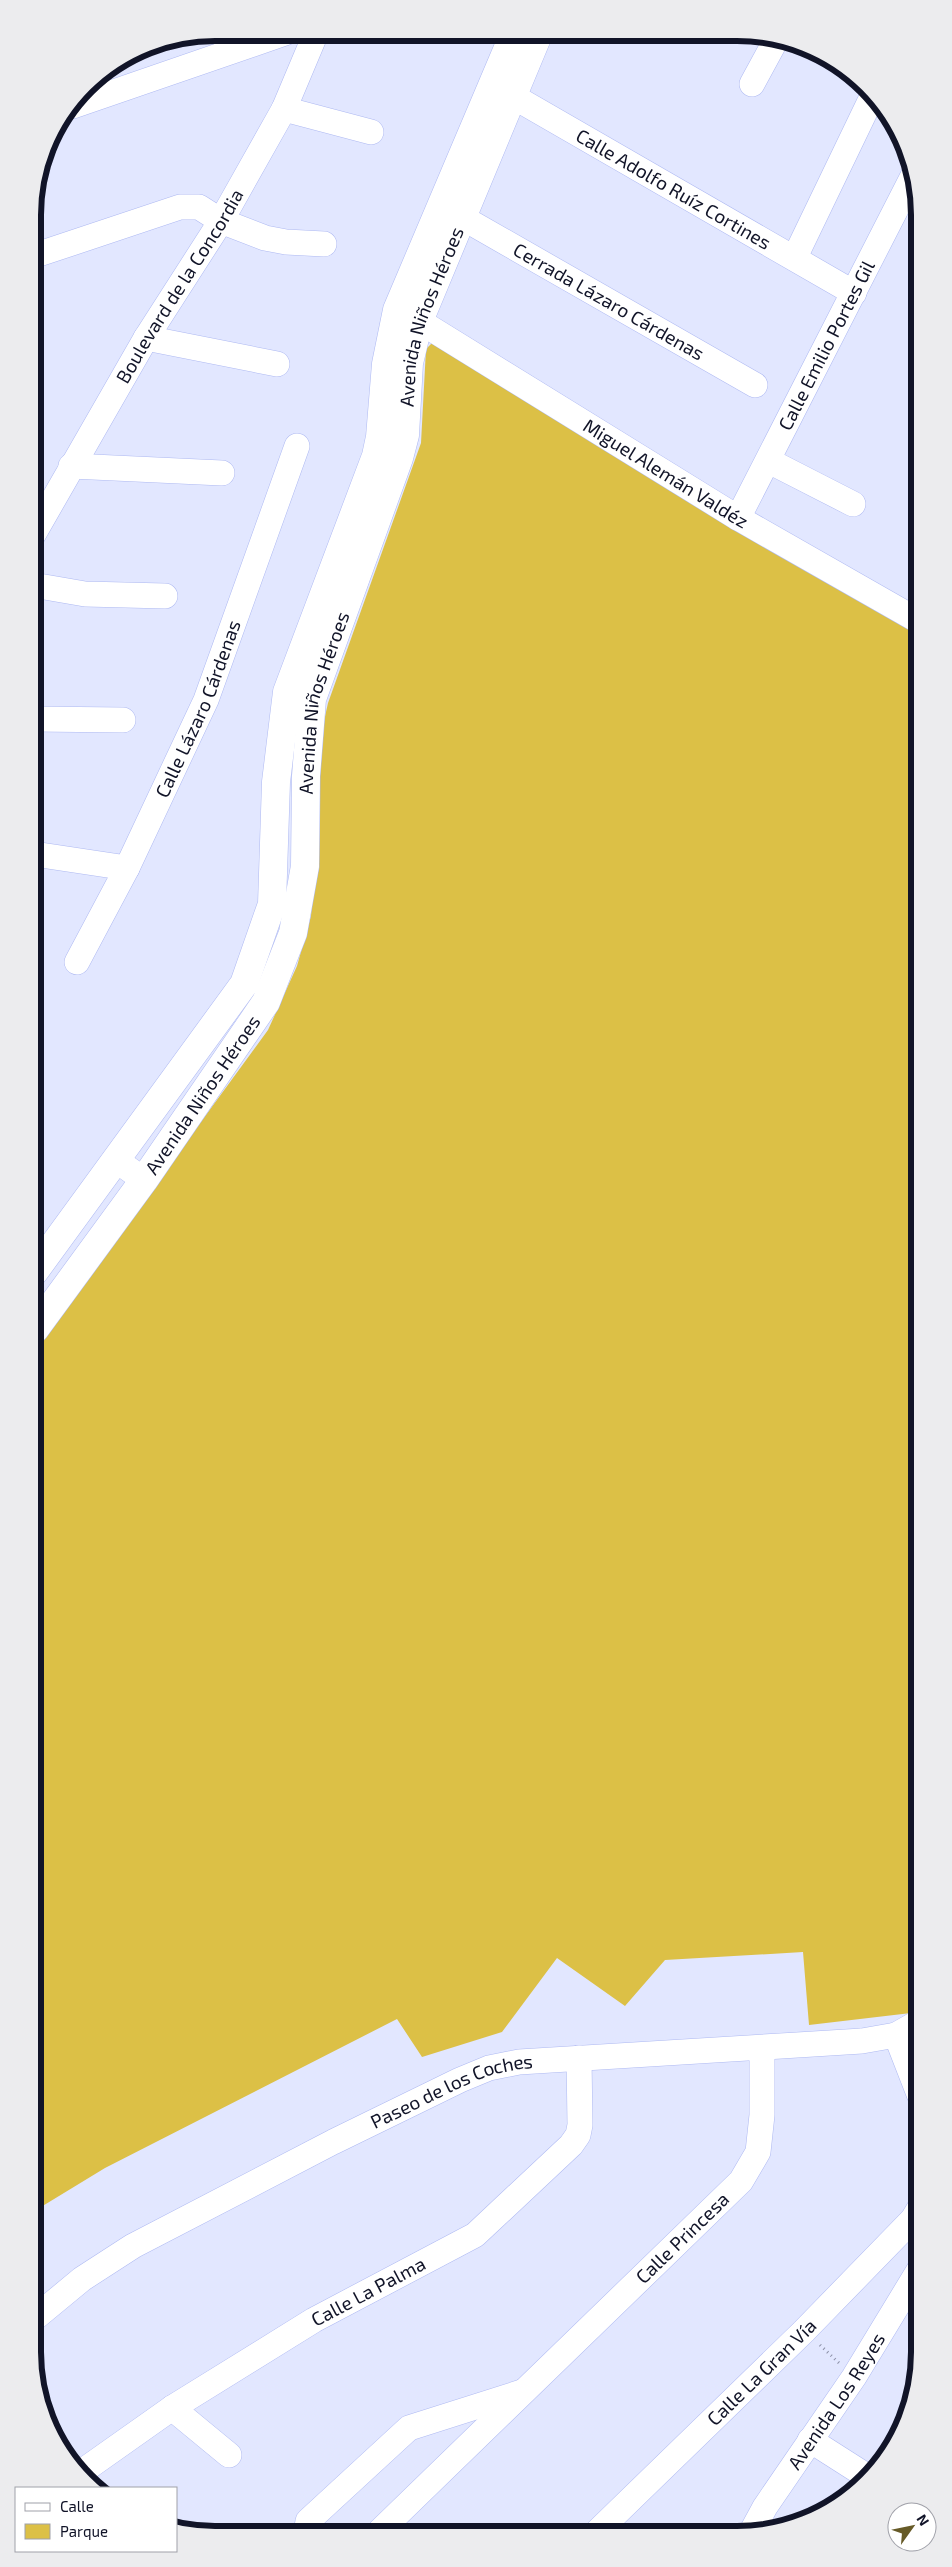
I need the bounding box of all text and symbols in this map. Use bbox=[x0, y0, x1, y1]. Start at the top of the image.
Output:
street label: Calle Adolfo Ruíz Cortines bbox=[572, 123, 775, 254]
street label: Boulevard de la Concordia bbox=[111, 185, 248, 387]
street label: Avenida Niños Héroes bbox=[395, 223, 468, 407]
street label: Cerrada Lázaro Cárdenas bbox=[510, 237, 709, 365]
street label: Calle Emilio Portes Gil bbox=[773, 256, 879, 434]
street label: Miguel Alemán Valdéz bbox=[579, 413, 752, 532]
street label: Avenida Niños Héroes bbox=[294, 608, 354, 795]
street label: Calle Lázaro Cárdenas bbox=[150, 617, 245, 801]
street label: Avenida Niños Héroes bbox=[139, 1010, 265, 1178]
street label: Paseo de los Coches bbox=[367, 2049, 534, 2133]
street label: Calle Princesa bbox=[630, 2187, 733, 2288]
street label: Calle La Palma bbox=[307, 2251, 429, 2330]
street label: Calle La Gran Vía bbox=[702, 2314, 821, 2430]
street label: Avenida Los Reyes bbox=[782, 2328, 889, 2473]
legend bbox=[15, 2487, 178, 2552]
text: Calle bbox=[60, 2497, 94, 2515]
north arrow bbox=[887, 2502, 937, 2552]
text: N bbox=[913, 2511, 933, 2529]
text: Parque bbox=[60, 2522, 108, 2540]

